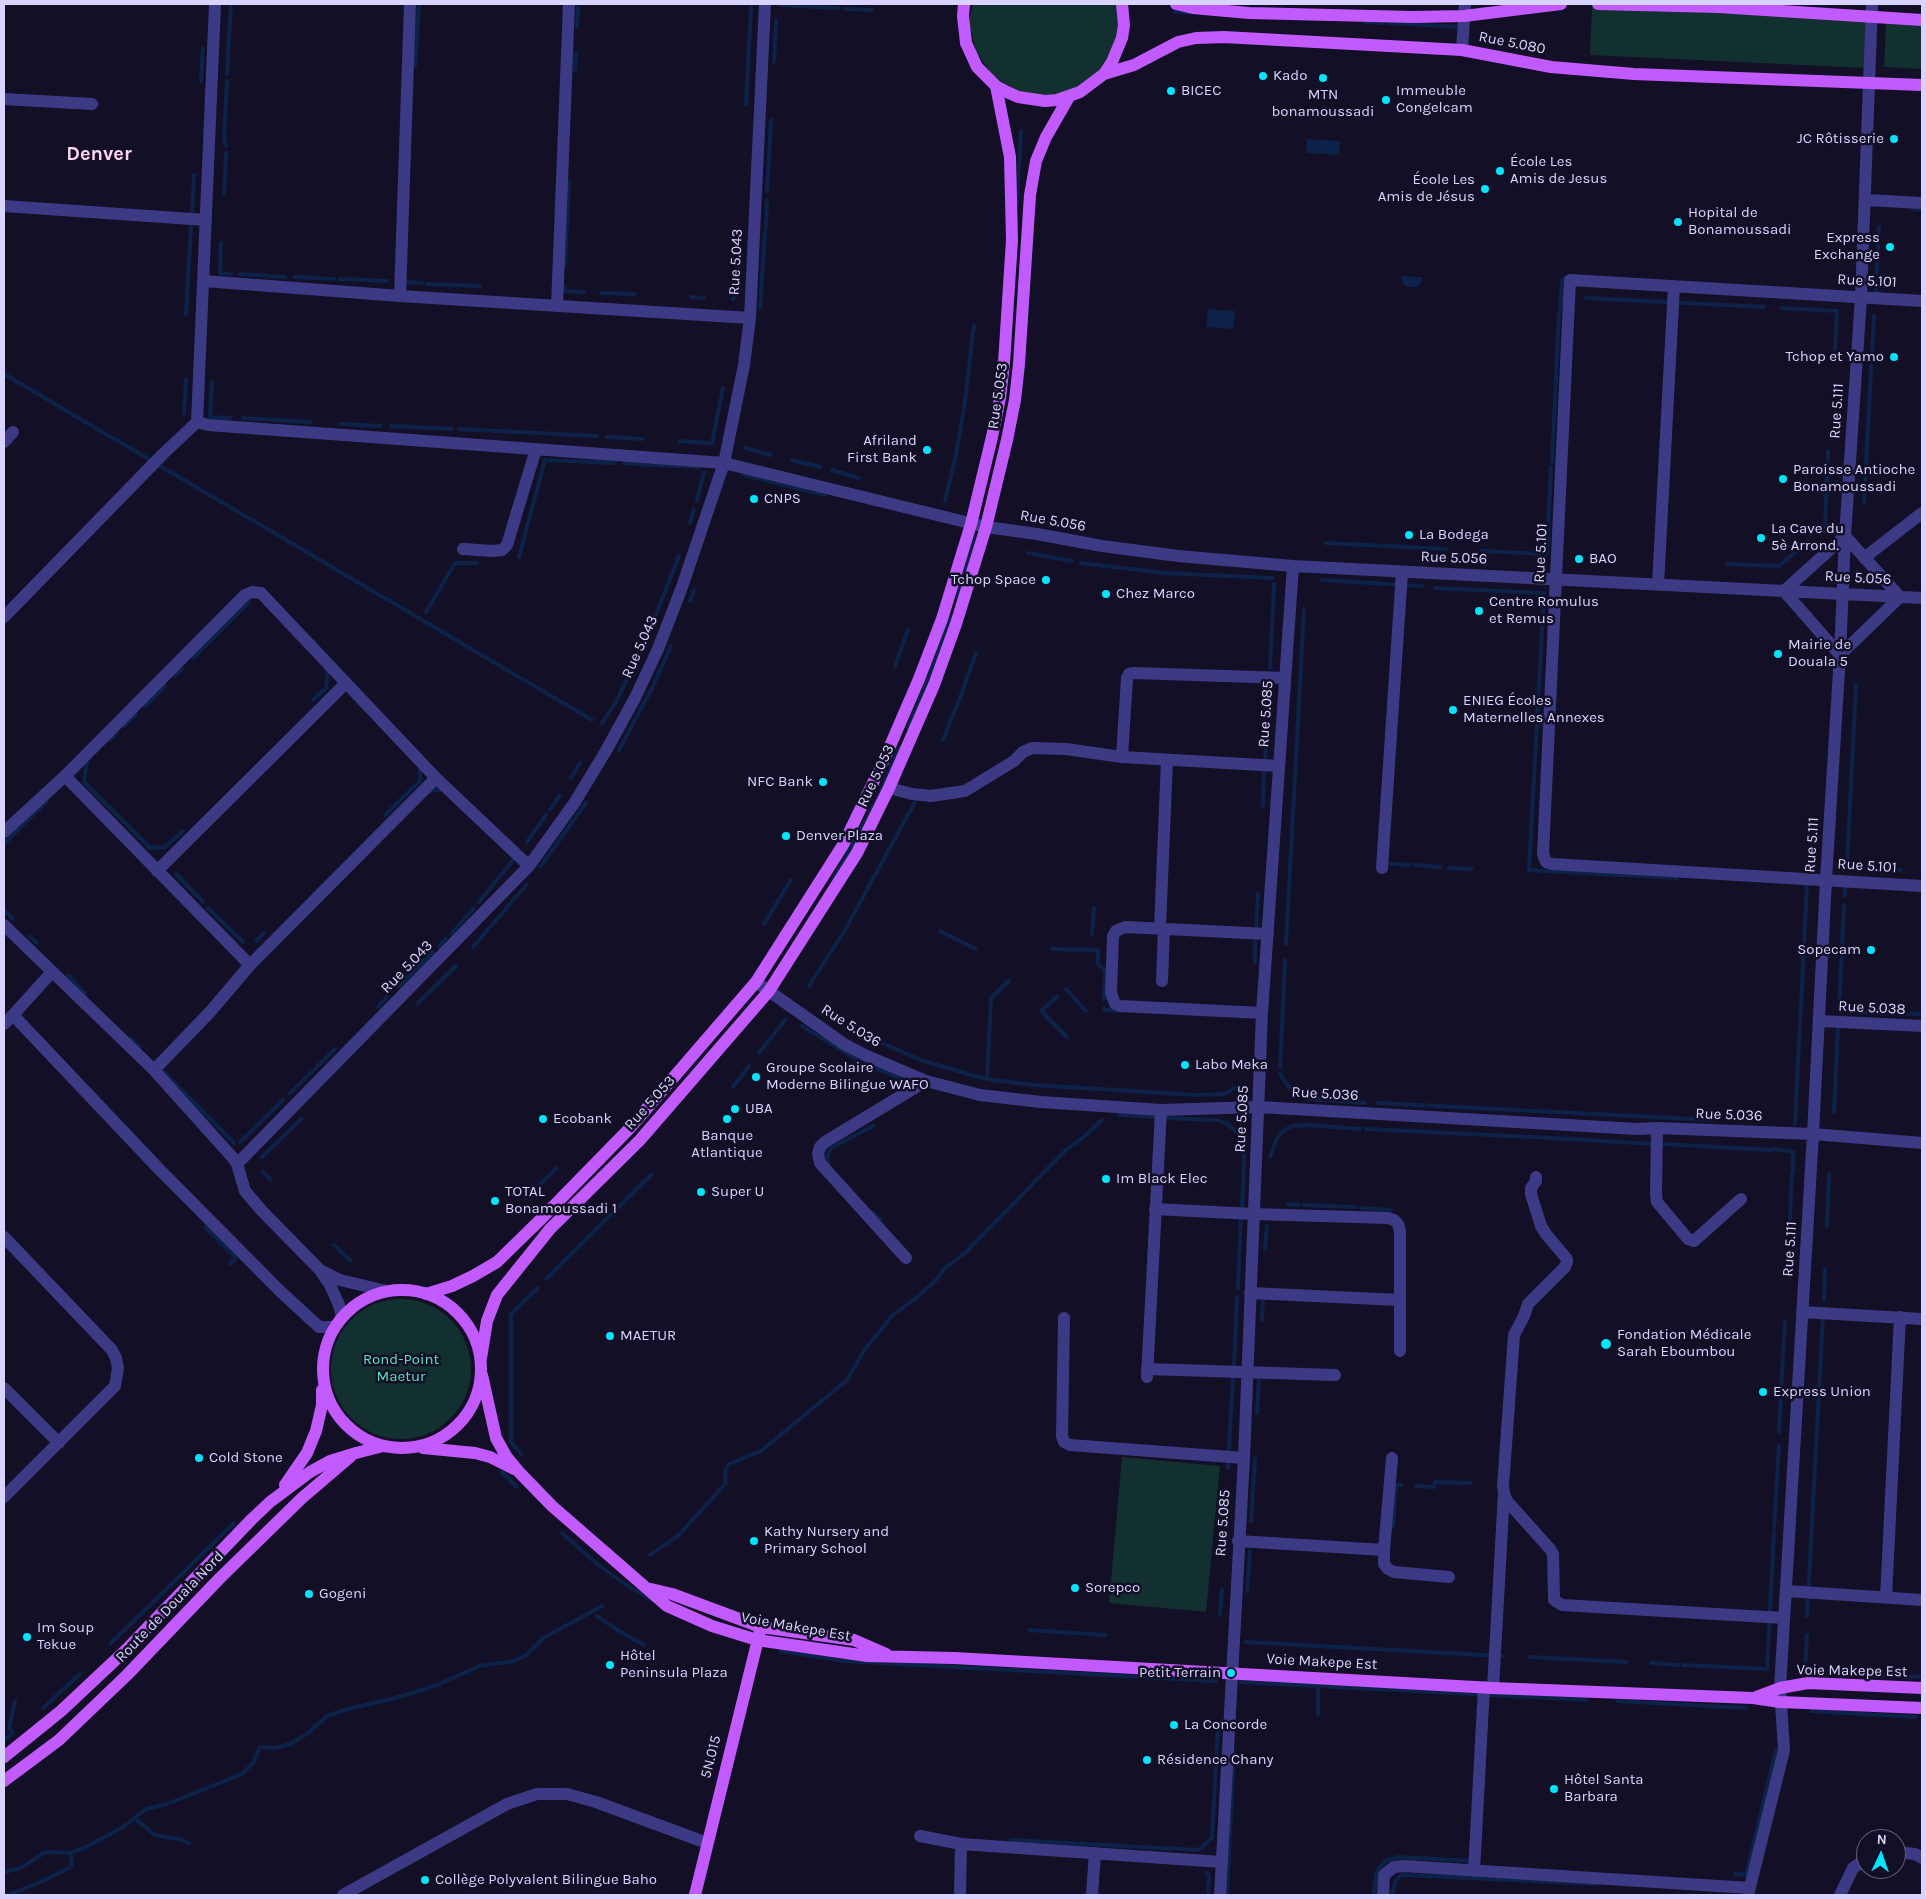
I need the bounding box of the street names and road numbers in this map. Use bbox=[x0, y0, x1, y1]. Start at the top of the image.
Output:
street label: Rue 5.080 bbox=[1477, 28, 1547, 58]
street label: Rue 5.043 bbox=[725, 228, 747, 296]
street label: Rue 5.101 bbox=[1837, 270, 1897, 292]
street label: Rue 5.053 bbox=[984, 362, 1012, 430]
street label: Rue 5.111 bbox=[1826, 383, 1848, 439]
street label: Rue 5.056 bbox=[1019, 506, 1087, 536]
street label: Rue 5.101 bbox=[1530, 523, 1552, 583]
street label: Rue 5.056 bbox=[1420, 548, 1488, 568]
street label: Rue 5.056 bbox=[1824, 567, 1892, 589]
street label: Rue 5.043 bbox=[618, 613, 662, 681]
street label: Rue 5.085 bbox=[1255, 680, 1277, 748]
street label: Rue 5.053 bbox=[854, 742, 898, 810]
street label: Rue 5.111 bbox=[1801, 817, 1823, 873]
street label: Rue 5.101 bbox=[1837, 855, 1897, 877]
street label: Rue 5.043 bbox=[377, 937, 437, 997]
street label: Rue 5.038 bbox=[1838, 997, 1906, 1019]
street label: Rue 5.036 bbox=[818, 1001, 884, 1051]
street label: Rue 5.053 bbox=[621, 1072, 679, 1134]
street label: Rue 5.036 bbox=[1291, 1083, 1359, 1105]
street label: Rue 5.085 bbox=[1231, 1085, 1253, 1153]
street label: Rue 5.036 bbox=[1695, 1105, 1763, 1125]
street label: Rue 5.111 bbox=[1779, 1221, 1801, 1277]
street label: Rue 5.085 bbox=[1212, 1489, 1234, 1557]
street label: Route de Douala Nord bbox=[112, 1548, 228, 1666]
street label: Voie Makepe Est bbox=[740, 1608, 852, 1646]
street label: Voie Makepe Est bbox=[1266, 1650, 1378, 1674]
street label: Voie Makepe Est bbox=[1796, 1661, 1908, 1681]
street label: 5N.015 bbox=[697, 1734, 725, 1780]

